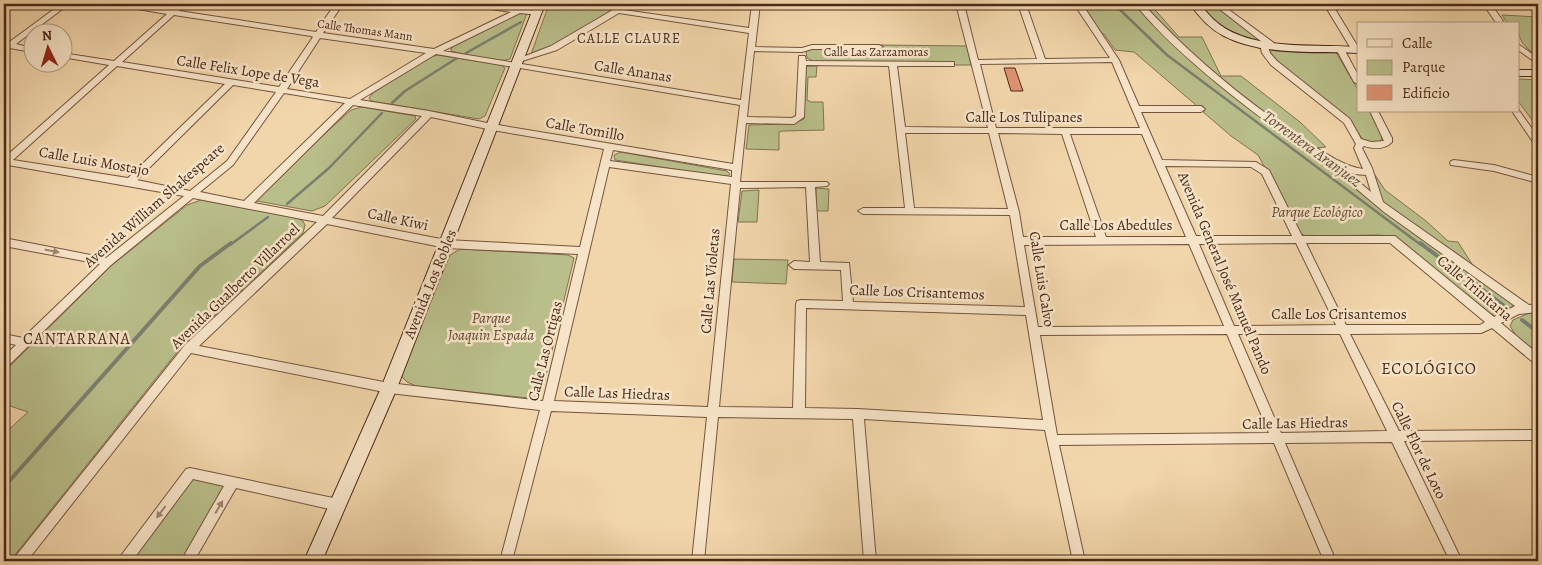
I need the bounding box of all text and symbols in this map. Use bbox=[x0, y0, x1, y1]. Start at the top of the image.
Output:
street label: Calle Thomas Mann bbox=[316, 15, 414, 45]
north arrow bbox=[22, 22, 72, 72]
legend bbox=[1357, 22, 1520, 112]
text: N bbox=[41, 26, 53, 45]
district label: CALLE CLAURE bbox=[577, 29, 681, 48]
text: Calle bbox=[1402, 33, 1433, 53]
street label: Calle Las Zarzamoras bbox=[824, 44, 928, 60]
street label: Calle Felix Lope de Vega bbox=[175, 50, 321, 92]
street label: Calle Ananas bbox=[593, 55, 673, 87]
text: Parque bbox=[1402, 57, 1445, 77]
text: Edificio bbox=[1402, 83, 1450, 103]
water label: Torrentera Aranjuez bbox=[1258, 106, 1366, 193]
street label: Calle Los Tulipanes bbox=[965, 107, 1083, 127]
street label: Calle Tomillo bbox=[544, 112, 626, 146]
street label: Avenida William Shakespeare bbox=[79, 138, 229, 272]
street label: Calle Luis Mostajo bbox=[37, 141, 151, 181]
street label: Avenida General José Manuel Pando bbox=[1173, 168, 1277, 377]
park label: Parque Ecológico bbox=[1271, 202, 1363, 222]
street label: Calle Kiwi bbox=[366, 203, 430, 235]
street label: Calle Los Abedules bbox=[1060, 215, 1172, 235]
street label: Avenida Gualberto Villarroel bbox=[165, 219, 304, 354]
street label: Avenida Los Robles bbox=[399, 226, 461, 343]
street label: Calle Las Violetas bbox=[695, 228, 725, 334]
street label: Calle Luis Calvo bbox=[1025, 230, 1059, 328]
one-way arrow bbox=[44, 247, 59, 255]
street label: Calle Trinitaria bbox=[1433, 251, 1517, 325]
street label: Calle Los Crisantemos bbox=[849, 280, 985, 304]
street label: Calle Las Ortigas bbox=[523, 299, 567, 403]
street label: Calle Los Crisantemos bbox=[1271, 304, 1407, 324]
park label: Parque Joaquin Espada bbox=[447, 308, 534, 345]
district label: CANTARRANA bbox=[23, 328, 131, 350]
district label: ECOLÓGICO bbox=[1381, 358, 1477, 380]
street label: Calle Las Hiedras bbox=[564, 381, 670, 405]
street label: Calle Flor de Loto bbox=[1387, 398, 1451, 502]
street label: Calle Las Hiedras bbox=[1242, 412, 1348, 434]
one-way arrow bbox=[215, 499, 223, 514]
one-way arrow bbox=[155, 505, 166, 518]

